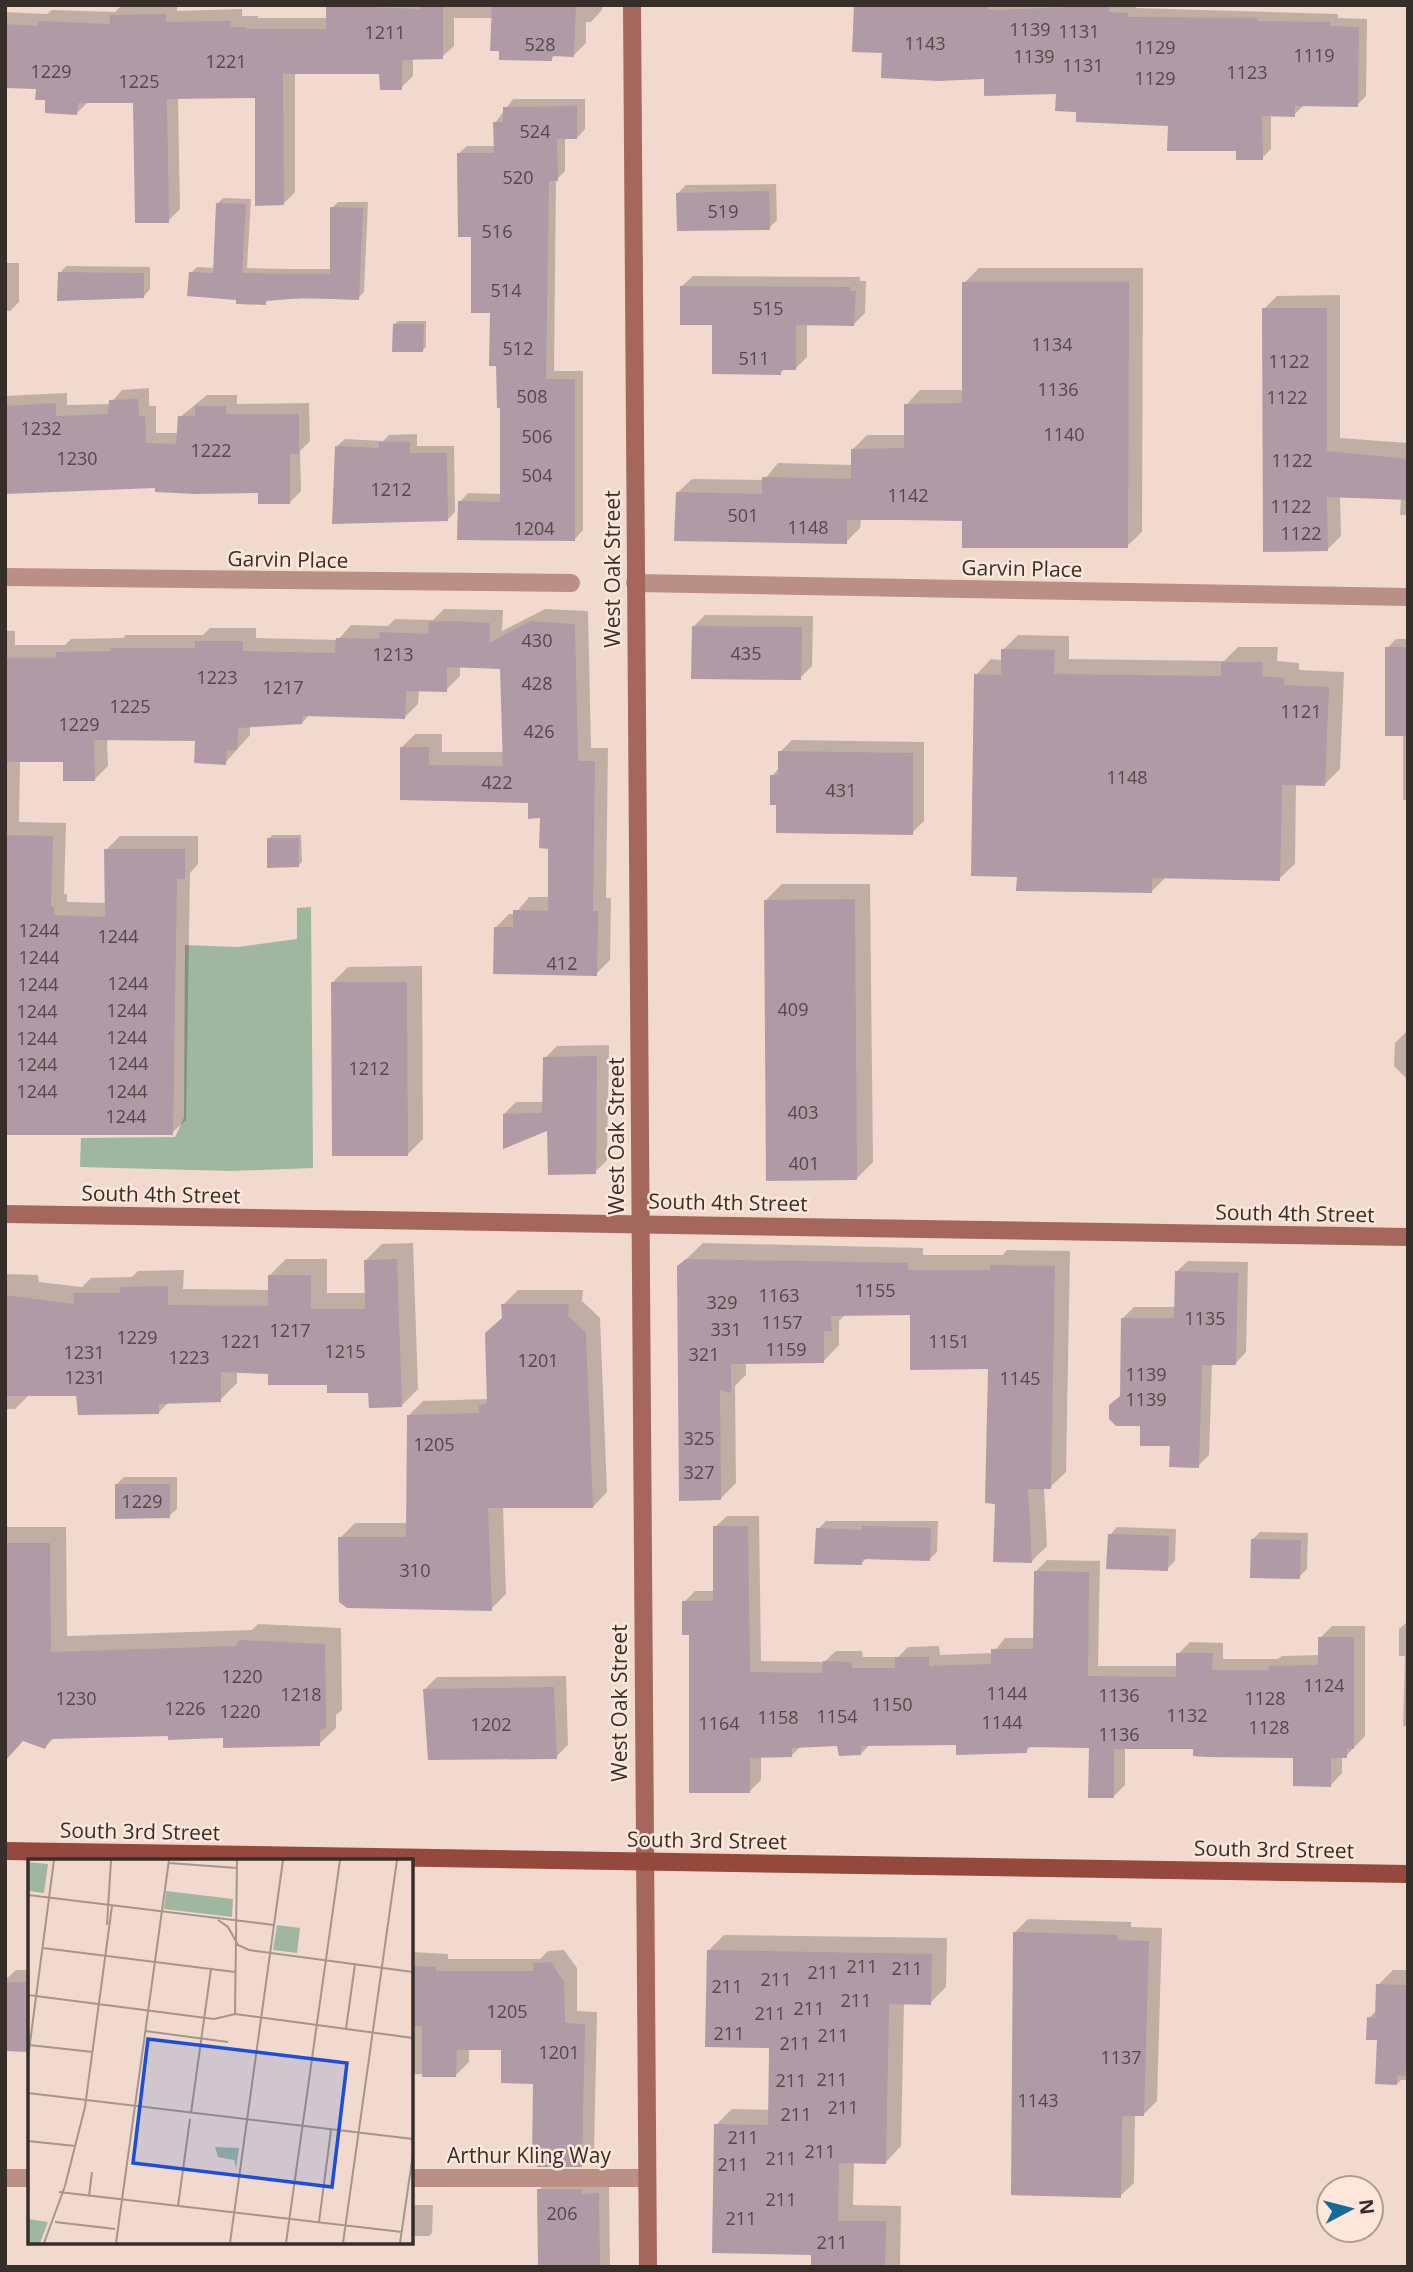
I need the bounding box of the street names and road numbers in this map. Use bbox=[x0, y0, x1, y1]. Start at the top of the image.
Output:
street label: West Oak Street bbox=[598, 490, 626, 648]
street label: Garvin Place bbox=[227, 544, 349, 574]
street label: Garvin Place bbox=[961, 553, 1083, 583]
street label: West Oak Street bbox=[602, 1057, 630, 1215]
street label: South 4th Street bbox=[81, 1179, 241, 1209]
street label: South 4th Street bbox=[648, 1187, 808, 1217]
street label: South 4th Street bbox=[1215, 1198, 1375, 1228]
street label: West Oak Street bbox=[605, 1624, 633, 1782]
street label: South 3rd Street bbox=[60, 1816, 220, 1846]
street label: South 3rd Street bbox=[627, 1825, 787, 1855]
street label: South 3rd Street bbox=[1194, 1834, 1354, 1864]
street label: Arthur Kling Way bbox=[447, 2141, 611, 2169]

